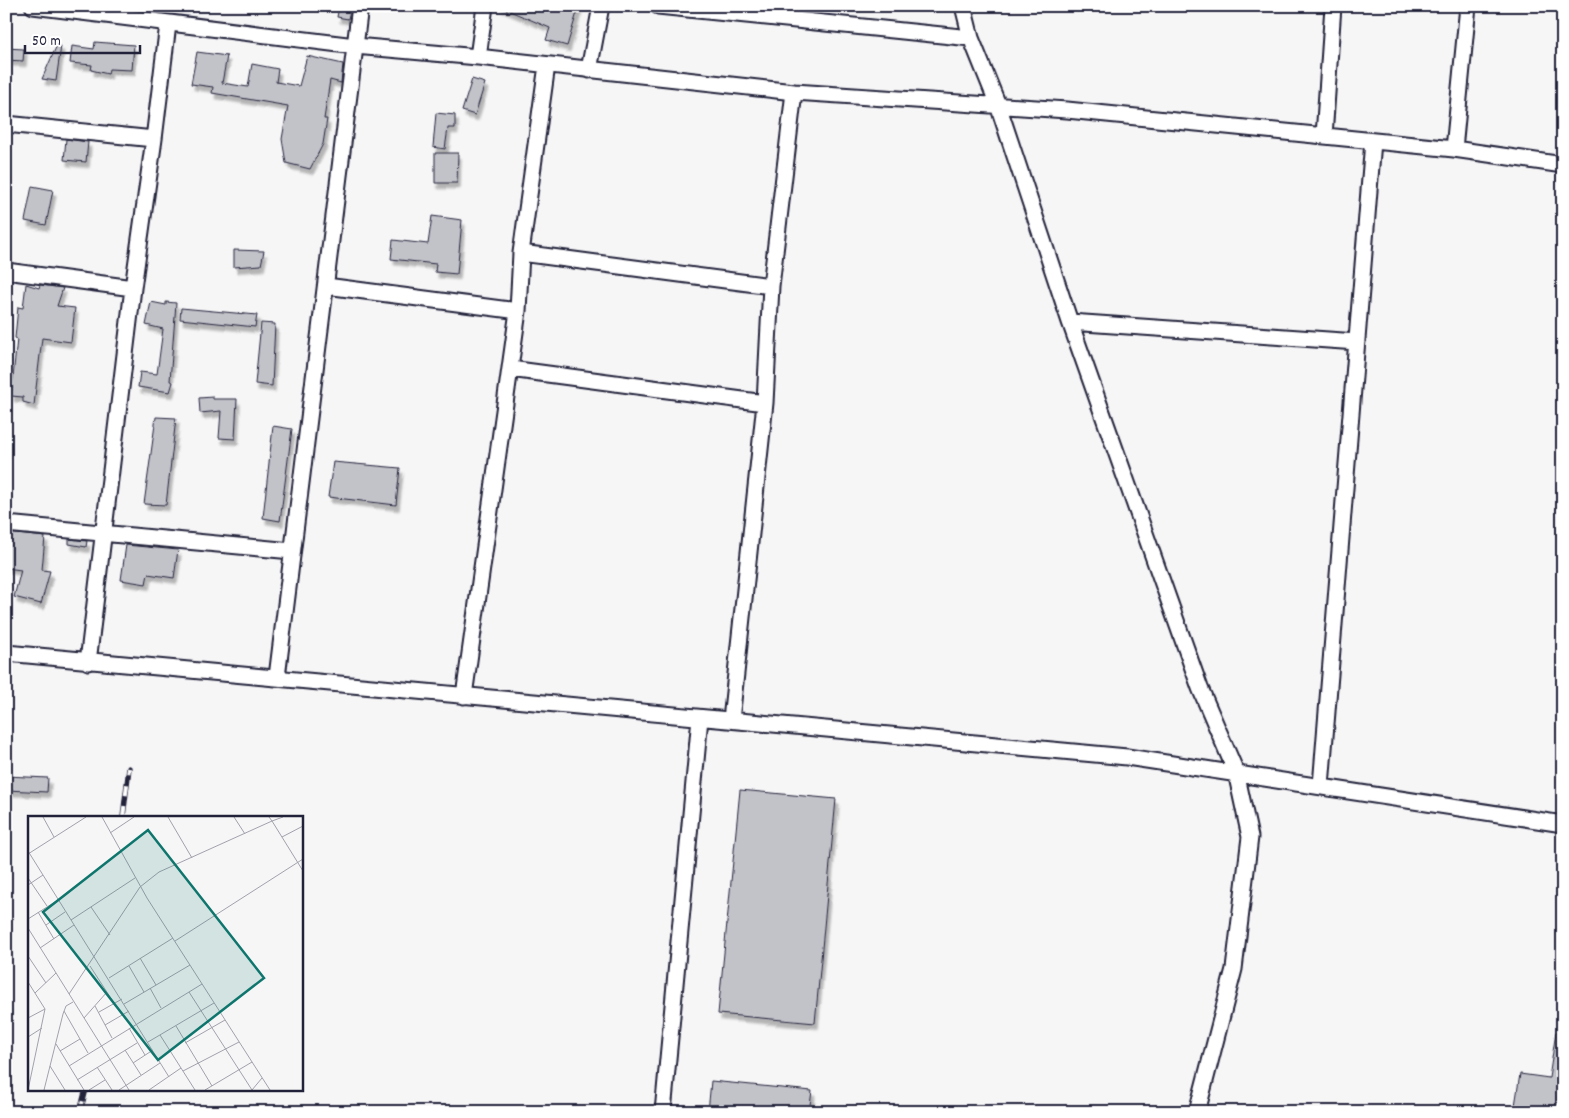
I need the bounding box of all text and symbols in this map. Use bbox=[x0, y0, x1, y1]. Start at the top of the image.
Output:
scale bar bbox=[25, 22, 140, 54]
text: 50 m bbox=[32, 31, 61, 53]
inset map bbox=[28, 816, 302, 1090]

